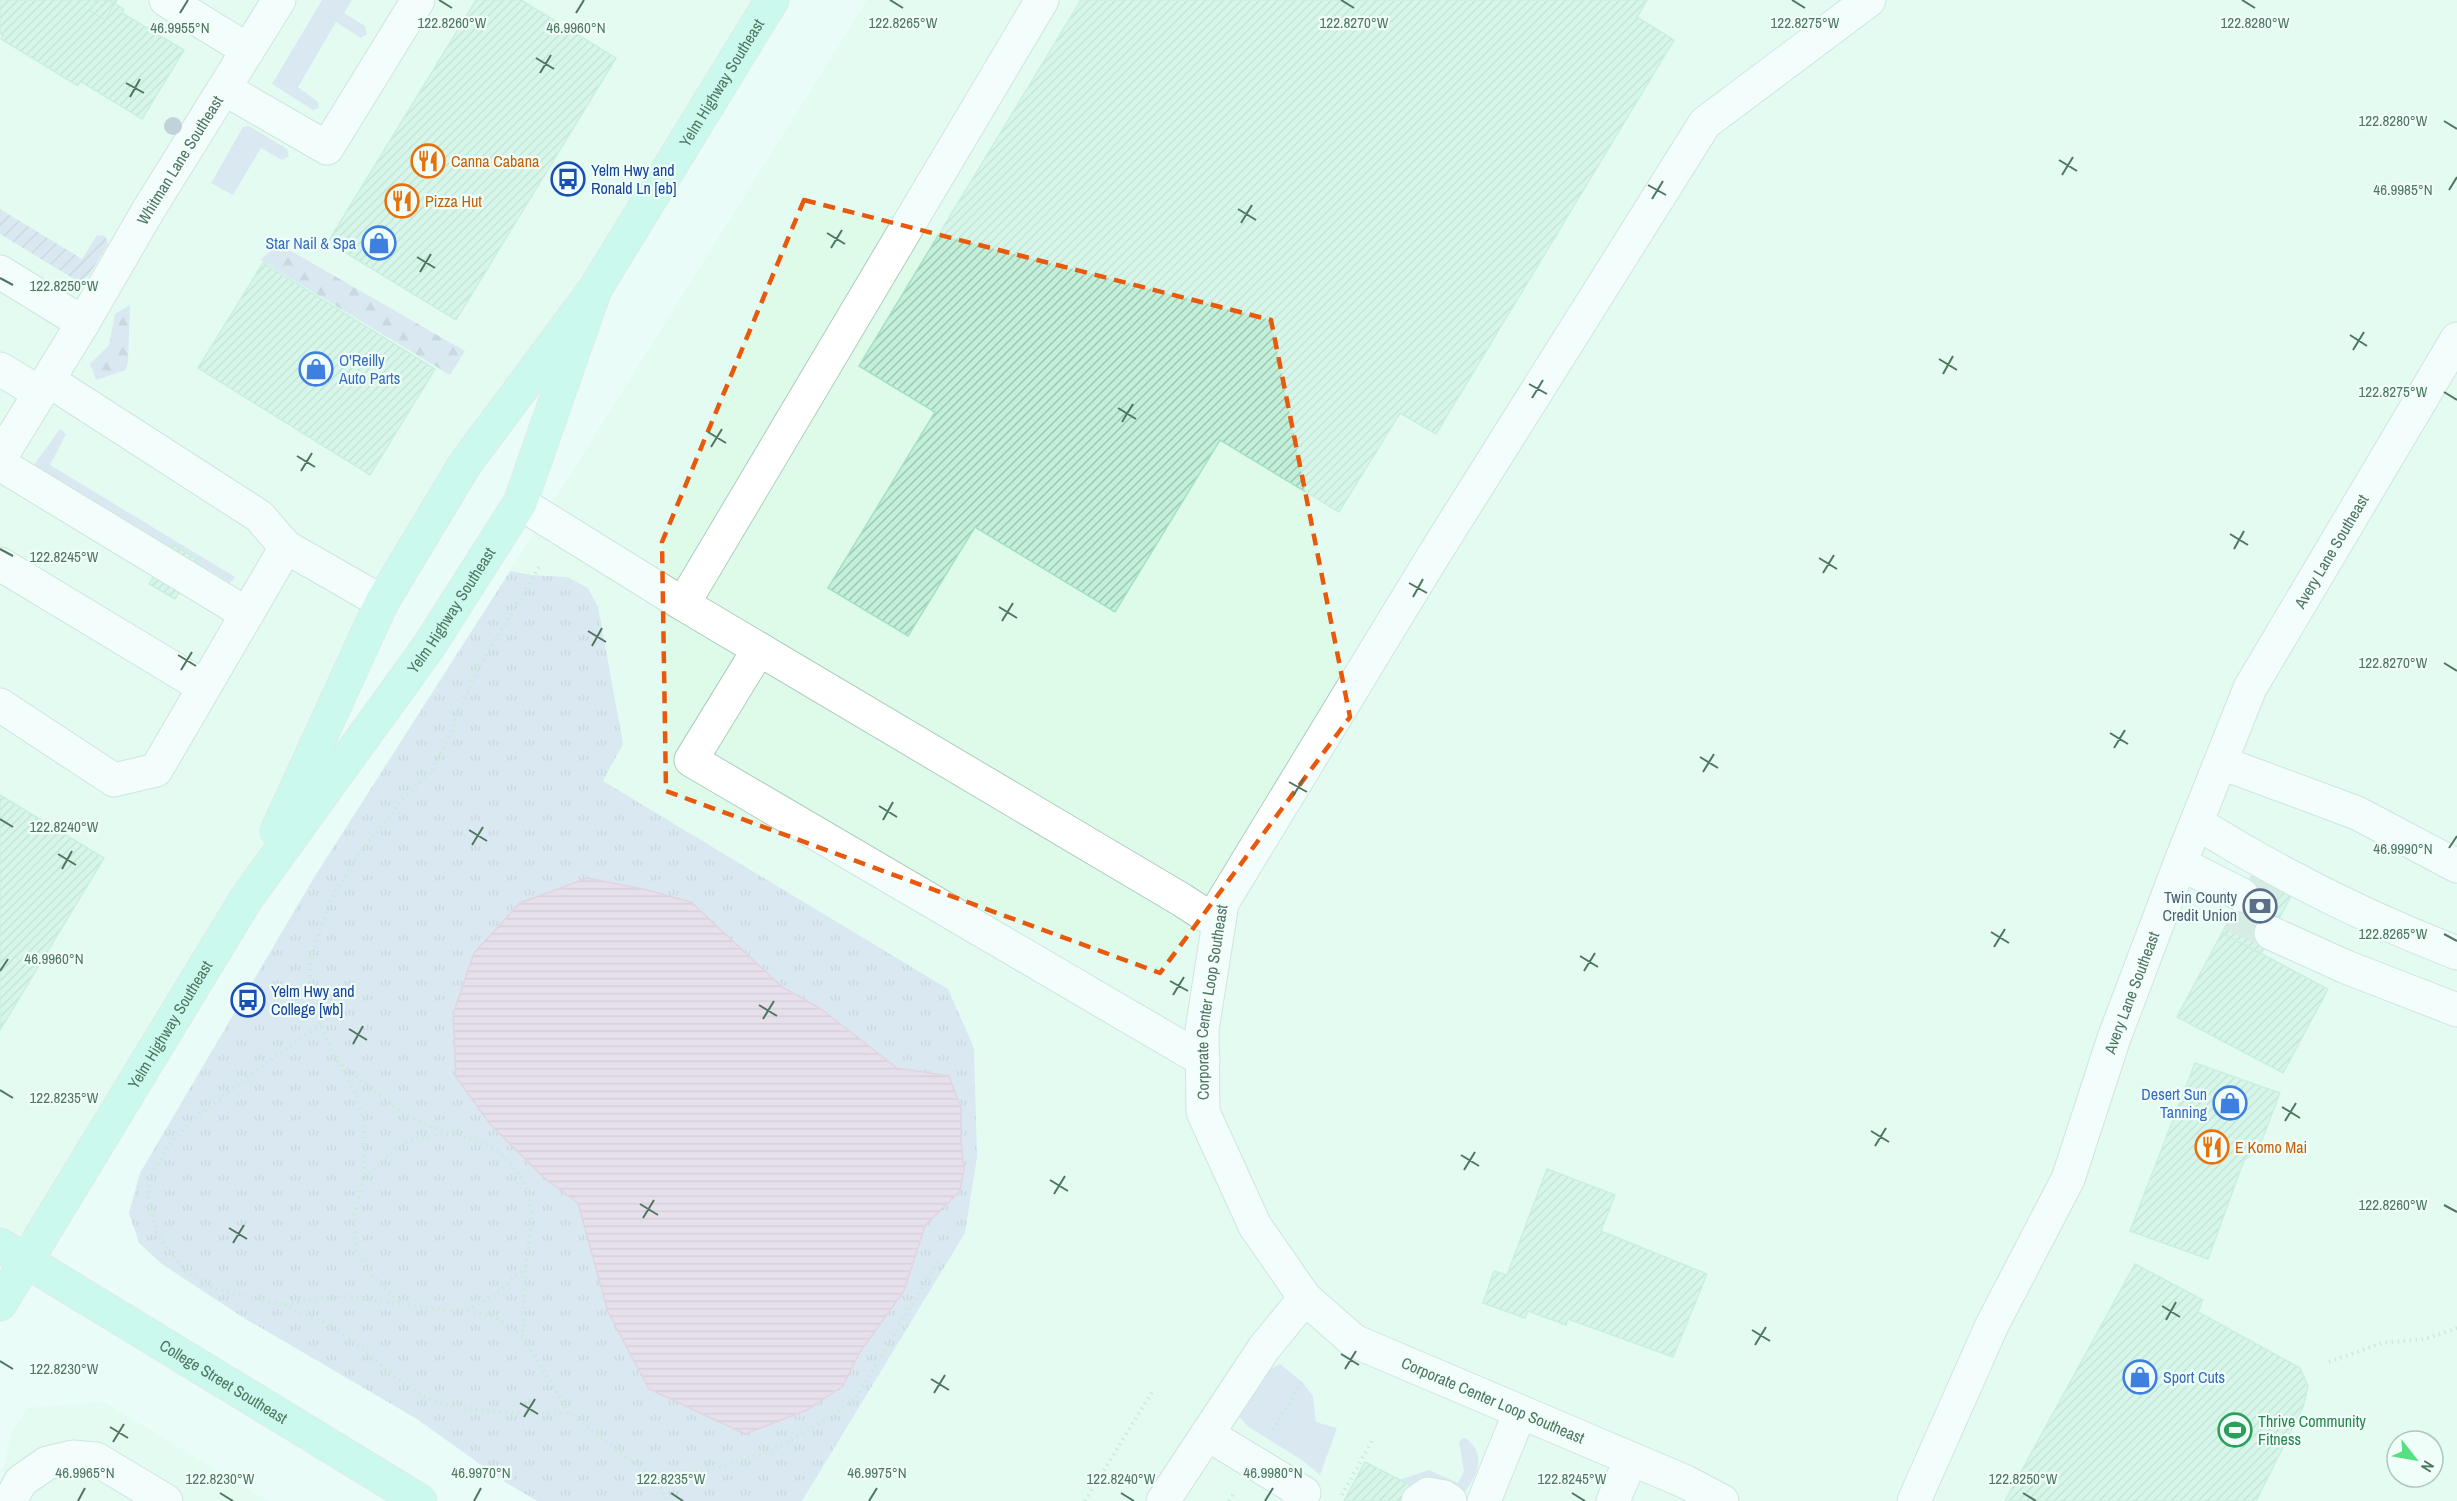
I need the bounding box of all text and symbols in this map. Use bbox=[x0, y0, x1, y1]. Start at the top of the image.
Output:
text: 122.8260°W bbox=[418, 12, 487, 33]
text: 122.8265°W bbox=[869, 12, 938, 33]
text: 122.8270°W bbox=[1320, 12, 1389, 33]
text: 122.8275°W bbox=[1771, 12, 1840, 33]
text: 122.8280°W bbox=[2221, 12, 2290, 33]
street label: Yelm Highway Southeast bbox=[674, 14, 769, 151]
text: 46.9955°N bbox=[150, 17, 210, 38]
text: 46.9960°N bbox=[546, 17, 606, 38]
street label: Whitman Lane Southeast bbox=[131, 91, 228, 229]
text: 122.8280°W bbox=[2359, 110, 2428, 131]
restaurant icon: Canna Cabana bbox=[410, 143, 446, 179]
place label: Canna Cabana bbox=[451, 150, 540, 172]
place label: Yelm Hwy and Ronald Ln [eb] bbox=[591, 159, 676, 199]
bus stop icon: Yelm Hwy and Ronald Ln [eb] bbox=[550, 161, 586, 197]
text: 46.9985°N bbox=[2373, 179, 2433, 200]
restaurant icon: Pizza Hut bbox=[384, 183, 420, 219]
place label: Pizza Hut bbox=[425, 190, 482, 212]
shop icon: Star Nail & Spa bbox=[361, 225, 397, 261]
place label: Star Nail & Spa bbox=[266, 232, 357, 254]
text: 122.8250°W bbox=[30, 275, 99, 296]
place label: O'Reilly Auto Parts bbox=[338, 349, 400, 389]
shop icon: O'Reilly Auto Parts bbox=[298, 351, 334, 387]
text: 122.8275°W bbox=[2359, 381, 2428, 402]
street label: Avery Lane Southeast bbox=[2288, 490, 2374, 613]
street label: Yelm Highway Southeast bbox=[402, 543, 500, 678]
text: 122.8245°W bbox=[30, 546, 99, 567]
text: 122.8270°W bbox=[2359, 652, 2428, 673]
text: 122.8240°W bbox=[30, 816, 99, 837]
text: 46.9990°N bbox=[2373, 838, 2433, 859]
place label: Twin County Credit Union bbox=[2163, 886, 2237, 926]
bank icon: Twin County Credit Union bbox=[2242, 888, 2278, 924]
street label: Corporate Center Loop Southeast bbox=[1191, 903, 1233, 1100]
text: 122.8265°W bbox=[2359, 923, 2428, 944]
street label: Avery Lane Southeast bbox=[2098, 928, 2164, 1057]
text: 46.9960°N bbox=[24, 948, 84, 969]
street label: Yelm Highway Southeast bbox=[122, 956, 217, 1093]
place label: Yelm Hwy and College [wb] bbox=[271, 980, 355, 1020]
bus stop icon: Yelm Hwy and College [wb] bbox=[230, 982, 266, 1018]
place label: Desert Sun Tanning bbox=[2141, 1083, 2208, 1123]
shop icon: Desert Sun Tanning bbox=[2212, 1085, 2248, 1121]
text: 122.8235°W bbox=[30, 1087, 99, 1108]
restaurant icon: E Komo Mai bbox=[2194, 1129, 2230, 1165]
place label: E Komo Mai bbox=[2235, 1136, 2307, 1158]
text: 122.8260°W bbox=[2359, 1194, 2428, 1215]
street label: College Street Southeast bbox=[156, 1334, 292, 1429]
street label: Corporate Center Loop Southeast bbox=[1398, 1351, 1588, 1449]
text: 122.8230°W bbox=[30, 1358, 99, 1379]
shop icon: Sport Cuts bbox=[2122, 1359, 2158, 1395]
place label: Sport Cuts bbox=[2163, 1366, 2225, 1388]
place label: Thrive Community Fitness bbox=[2258, 1410, 2366, 1450]
sports icon: Thrive Community Fitness bbox=[2217, 1412, 2253, 1448]
north arrow bbox=[2385, 1429, 2445, 1489]
text: N bbox=[2416, 1457, 2440, 1476]
text: 46.9965°N bbox=[55, 1462, 115, 1483]
text: 46.9970°N bbox=[451, 1462, 511, 1483]
text: 46.9975°N bbox=[847, 1462, 907, 1483]
text: 46.9980°N bbox=[1243, 1462, 1303, 1483]
text: 122.8230°W bbox=[186, 1468, 255, 1489]
text: 122.8235°W bbox=[637, 1468, 706, 1489]
text: 122.8240°W bbox=[1087, 1468, 1156, 1489]
text: 122.8245°W bbox=[1538, 1468, 1607, 1489]
text: 122.8250°W bbox=[1989, 1468, 2058, 1489]

